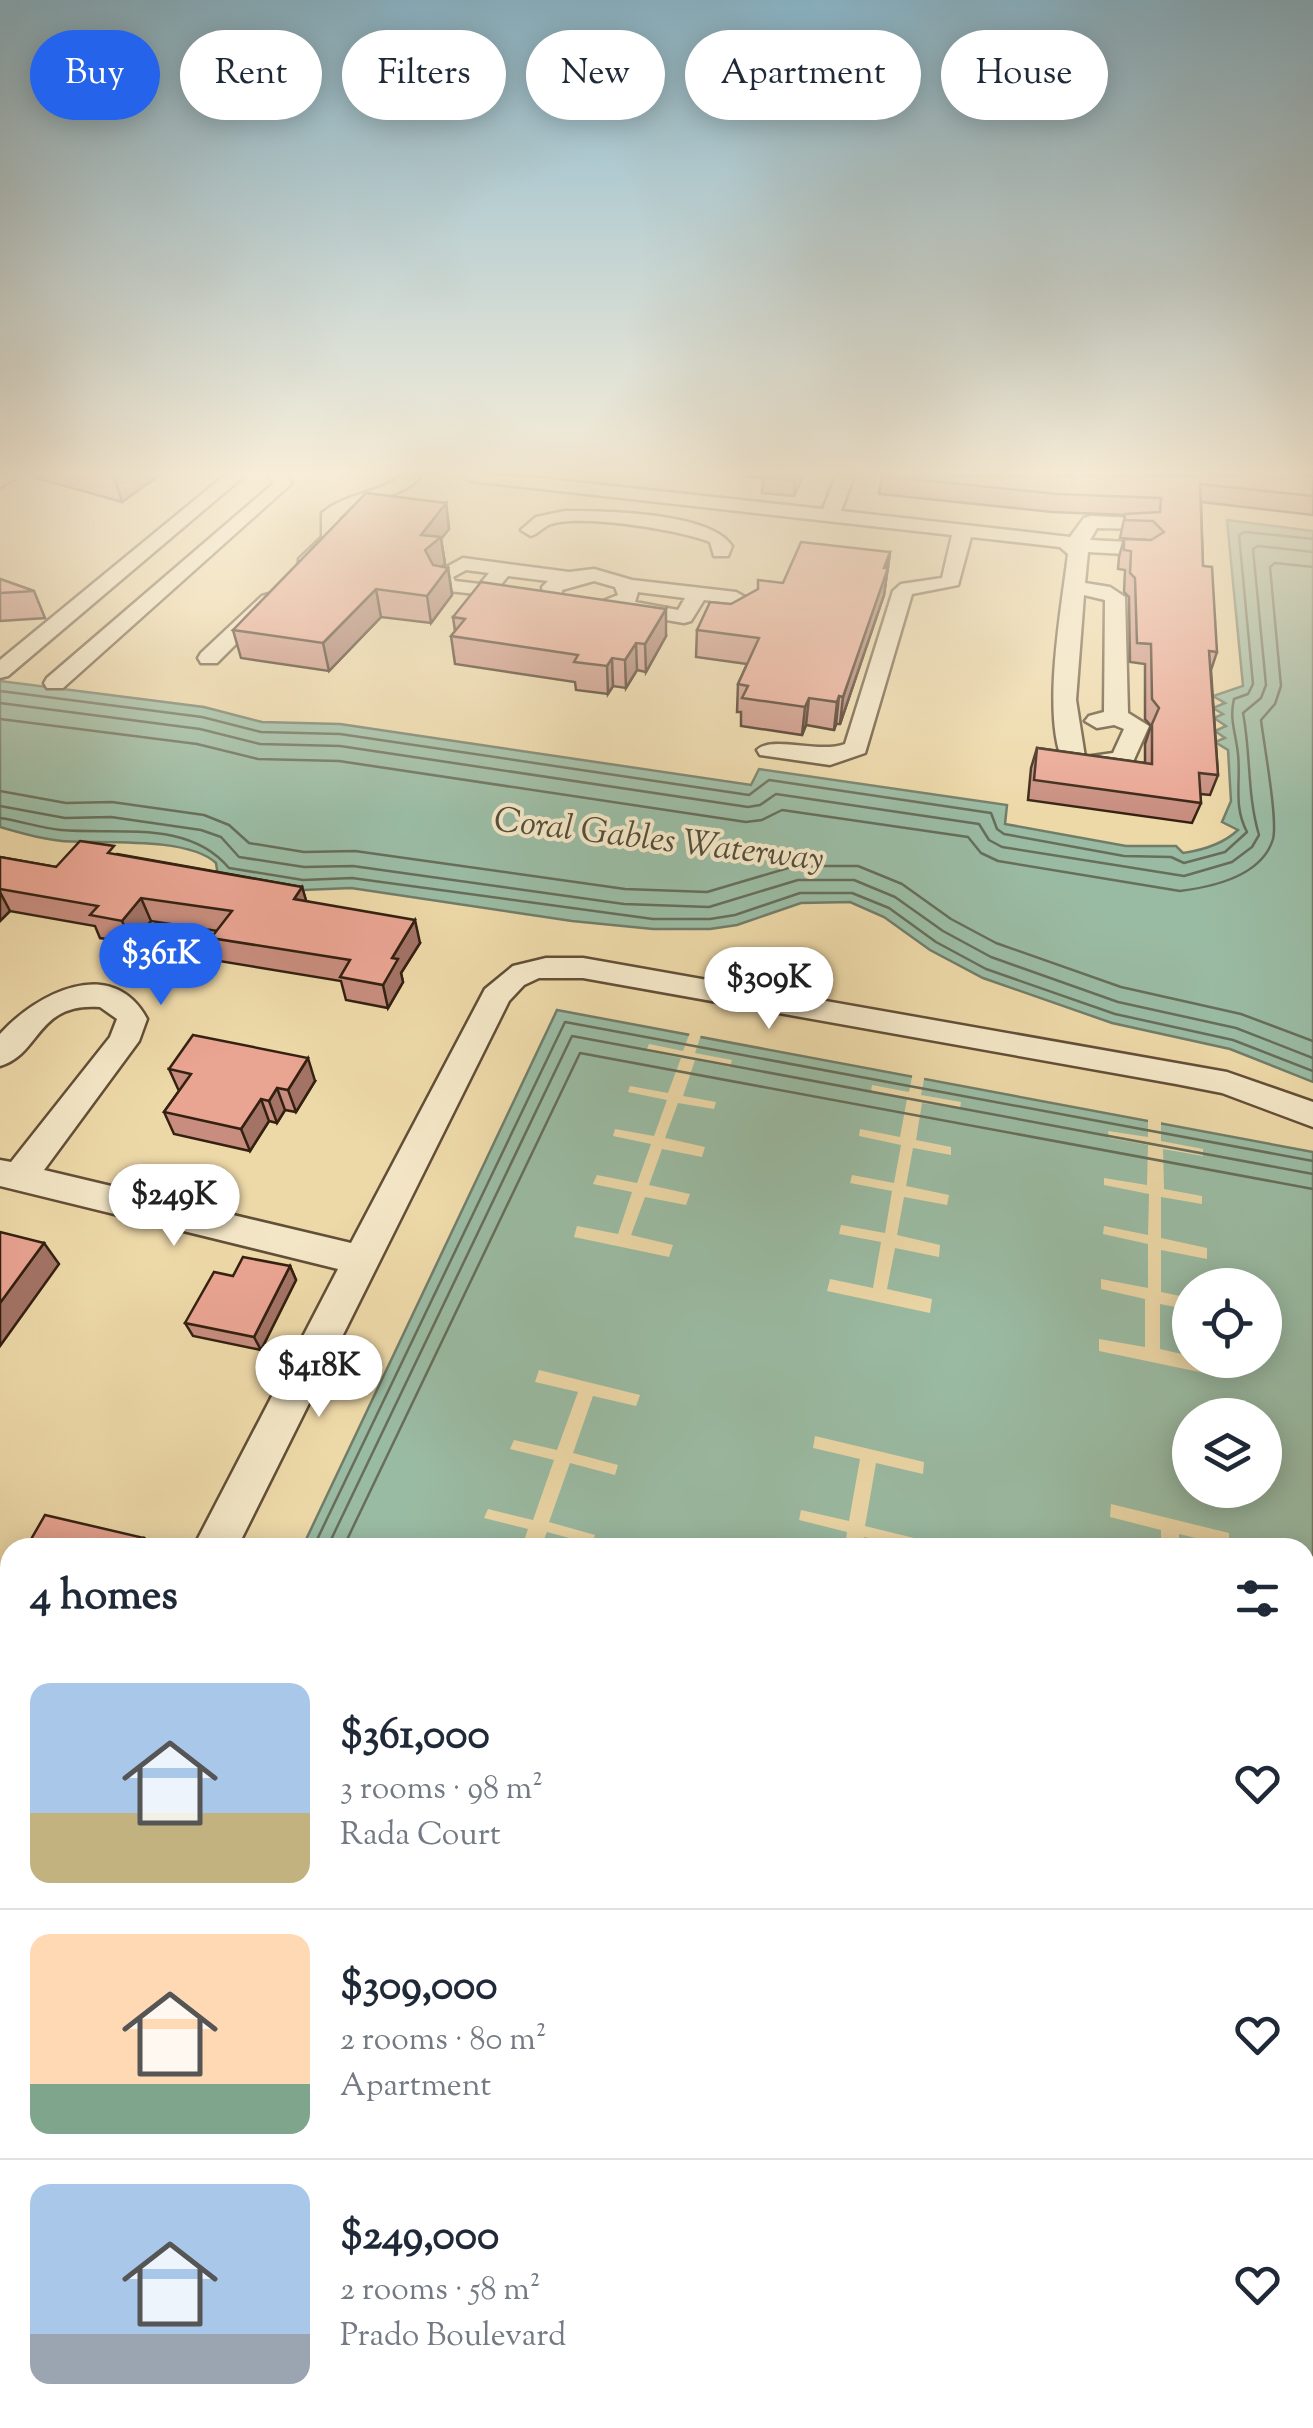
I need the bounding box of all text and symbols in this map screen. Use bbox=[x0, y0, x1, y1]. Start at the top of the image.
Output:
chip: Buy bbox=[30, 30, 160, 120]
chip: Rent bbox=[180, 30, 322, 120]
chip: Filters bbox=[342, 30, 506, 120]
chip: New bbox=[526, 30, 665, 120]
chip: Apartment bbox=[685, 30, 921, 120]
chip: House bbox=[941, 30, 1108, 120]
water label: Coral Gables Waterway bbox=[491, 796, 826, 887]
pin: $361K bbox=[91, 923, 231, 1008]
text: $361K bbox=[121, 932, 201, 978]
pin: $309K bbox=[699, 947, 839, 1032]
text: $309K bbox=[726, 956, 812, 1002]
pin: $249K bbox=[104, 1164, 244, 1249]
text: $249K bbox=[131, 1173, 217, 1219]
map controls bbox=[1172, 1268, 1282, 1508]
button: locate bbox=[1172, 1268, 1282, 1378]
pin: $418K bbox=[249, 1335, 389, 1420]
text: $418K bbox=[277, 1344, 361, 1390]
button: layers bbox=[1172, 1398, 1282, 1508]
text: 4 homes bbox=[30, 1568, 178, 1628]
icon: filters bbox=[1230, 1571, 1285, 1626]
text: $361,000 bbox=[340, 1707, 490, 1767]
icon: home bbox=[110, 1723, 230, 1843]
icon: heart bbox=[1230, 1756, 1285, 1811]
text: 3 rooms · 98 m² bbox=[340, 1767, 543, 1813]
text: Rada Court bbox=[340, 1813, 501, 1859]
text: $309,000 bbox=[340, 1958, 498, 2018]
icon: home bbox=[110, 1974, 230, 2094]
icon: heart bbox=[1230, 2007, 1285, 2062]
text: 2 rooms · 80 m² bbox=[340, 2018, 547, 2064]
text: Apartment bbox=[340, 2064, 491, 2110]
text: $249,000 bbox=[340, 2208, 499, 2268]
icon: home bbox=[110, 2224, 230, 2344]
icon: heart bbox=[1230, 2257, 1285, 2312]
text: 2 rooms · 58 m² bbox=[340, 2268, 541, 2314]
text: Prado Boulevard bbox=[340, 2314, 566, 2360]

